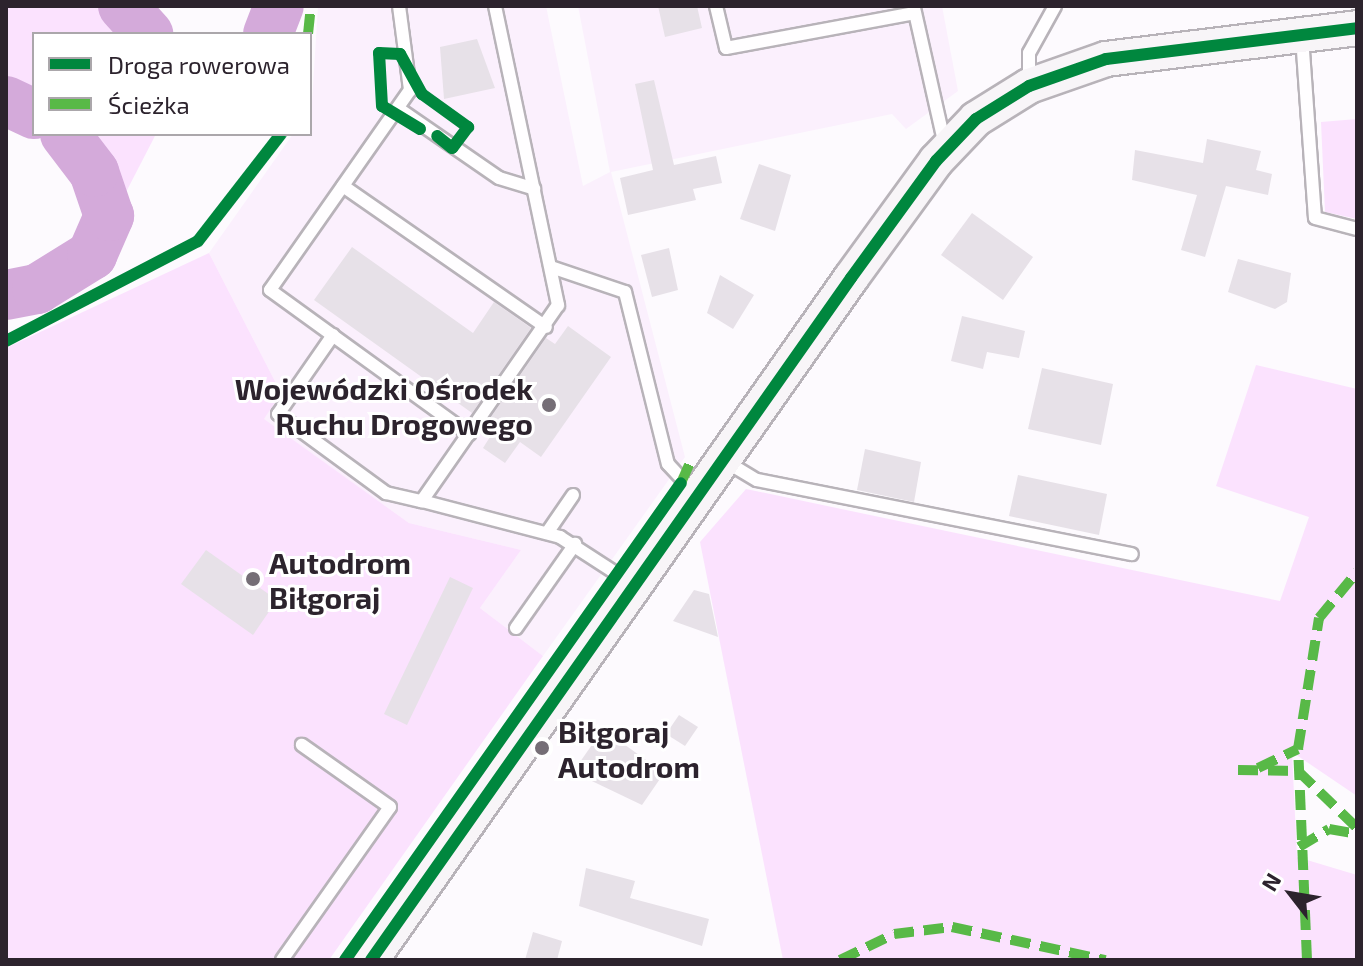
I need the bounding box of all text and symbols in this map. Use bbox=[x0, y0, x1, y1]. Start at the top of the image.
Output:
legend bbox=[32, 32, 312, 136]
text: Droga rowerowa bbox=[108, 50, 290, 79]
text: Ścieżka bbox=[108, 90, 190, 119]
place label: Wojewódzki Ośrodek Ruchu Drogowego bbox=[235, 370, 533, 440]
marker: Wojewódzki Ośrodek Ruchu Drogowego bbox=[540, 396, 558, 414]
place label: Autodrom Biłgoraj bbox=[269, 544, 411, 614]
marker: Autodrom Biłgoraj bbox=[244, 570, 262, 588]
place label: Biłgoraj Autodrom bbox=[558, 713, 700, 784]
marker: Biłgoraj Autodrom bbox=[533, 739, 551, 757]
north arrow bbox=[1251, 854, 1331, 934]
text: N bbox=[1255, 868, 1286, 895]

